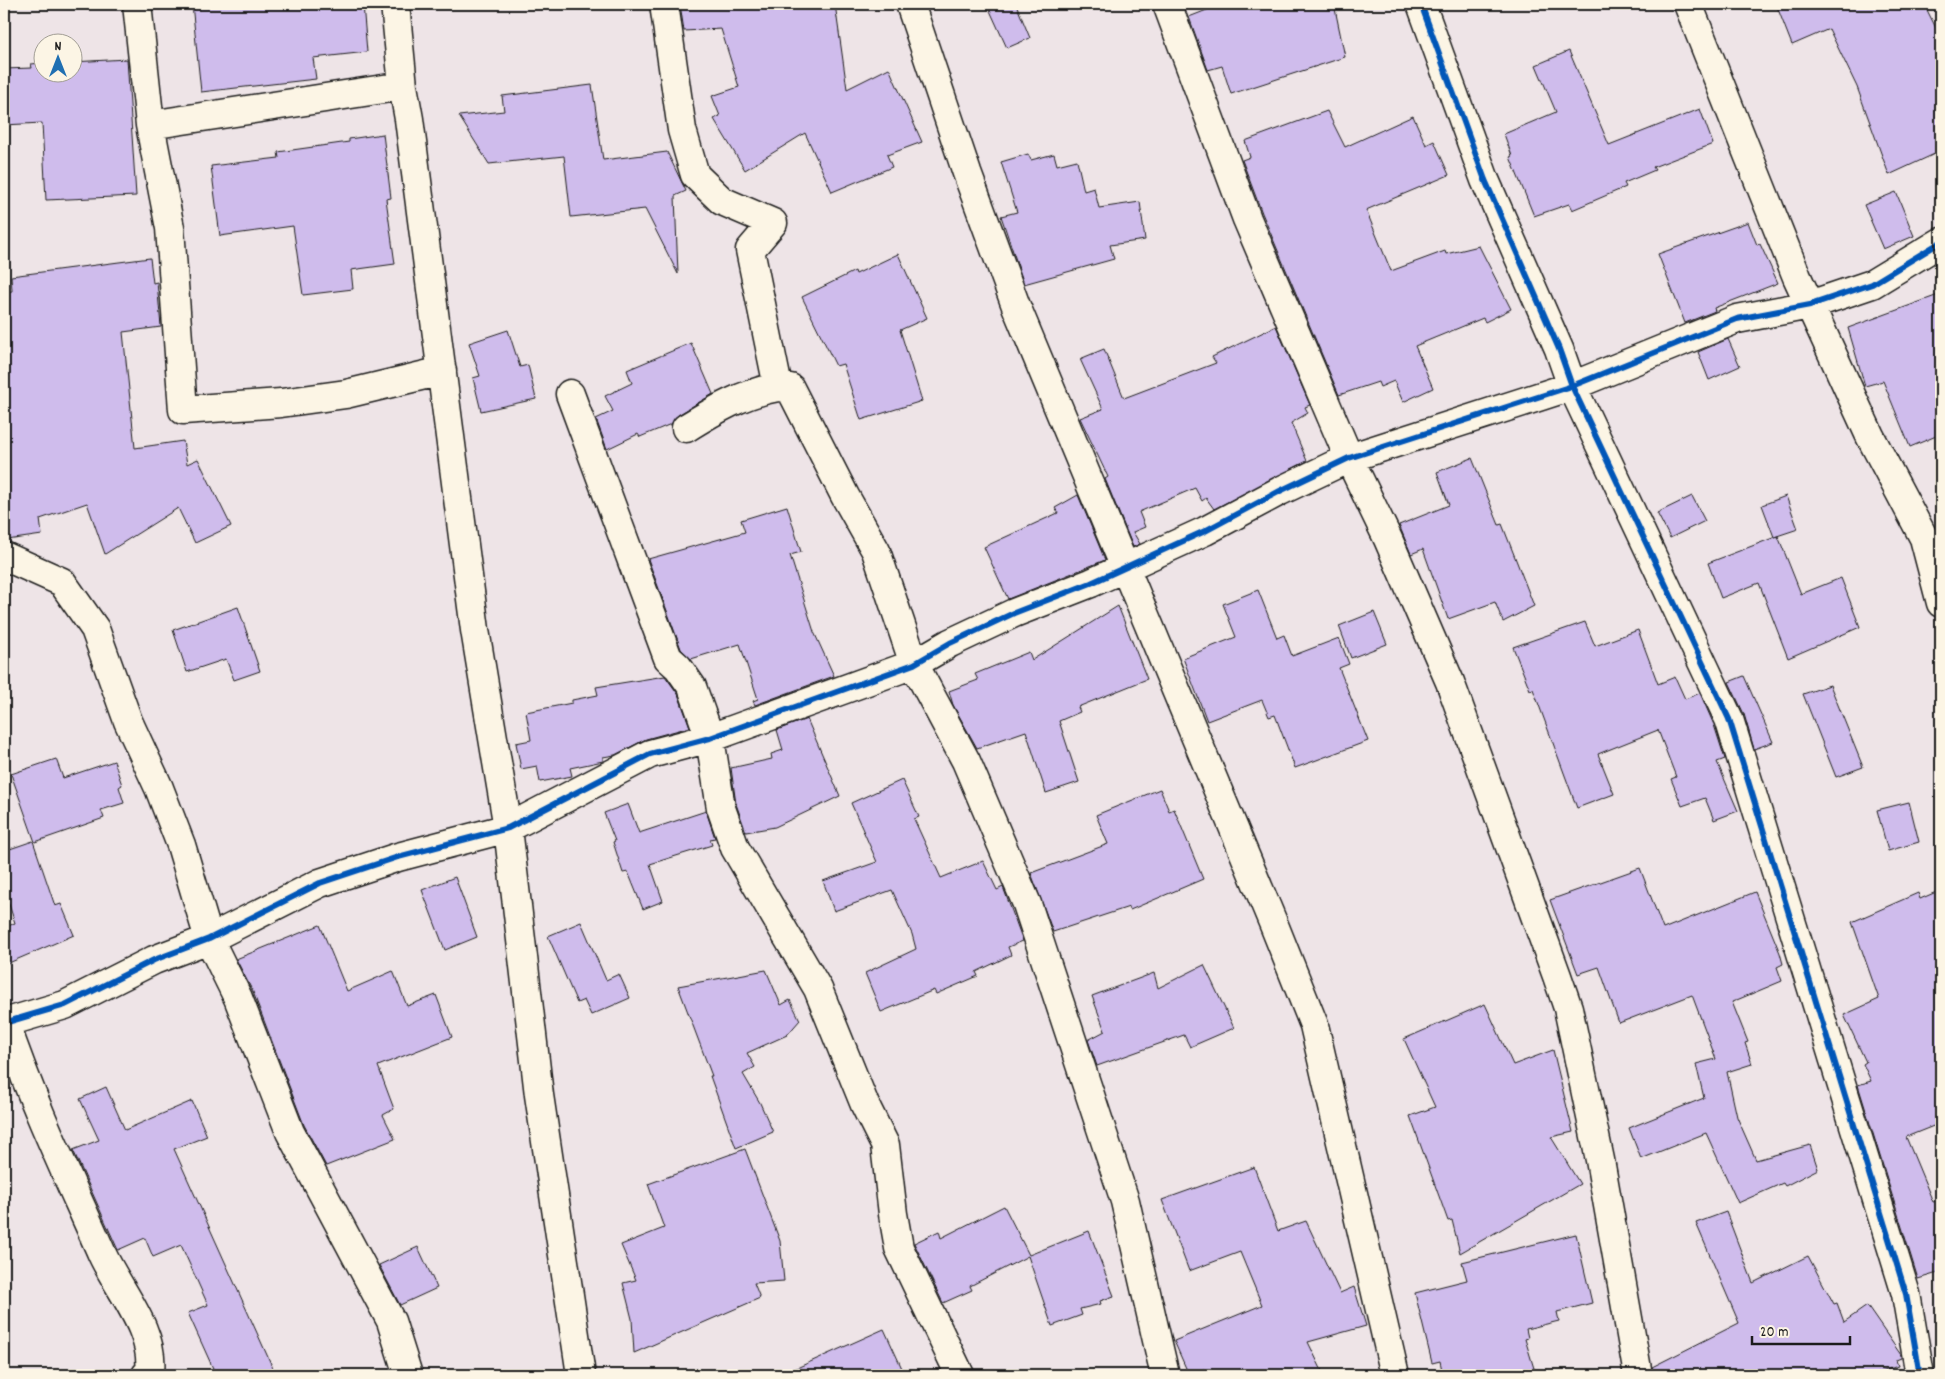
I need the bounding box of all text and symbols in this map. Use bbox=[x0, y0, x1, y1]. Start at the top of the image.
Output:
north arrow bbox=[32, 32, 82, 82]
text: N bbox=[55, 37, 62, 57]
scale bar bbox=[1752, 1314, 1850, 1346]
text: 20 m bbox=[1760, 1322, 1788, 1344]

